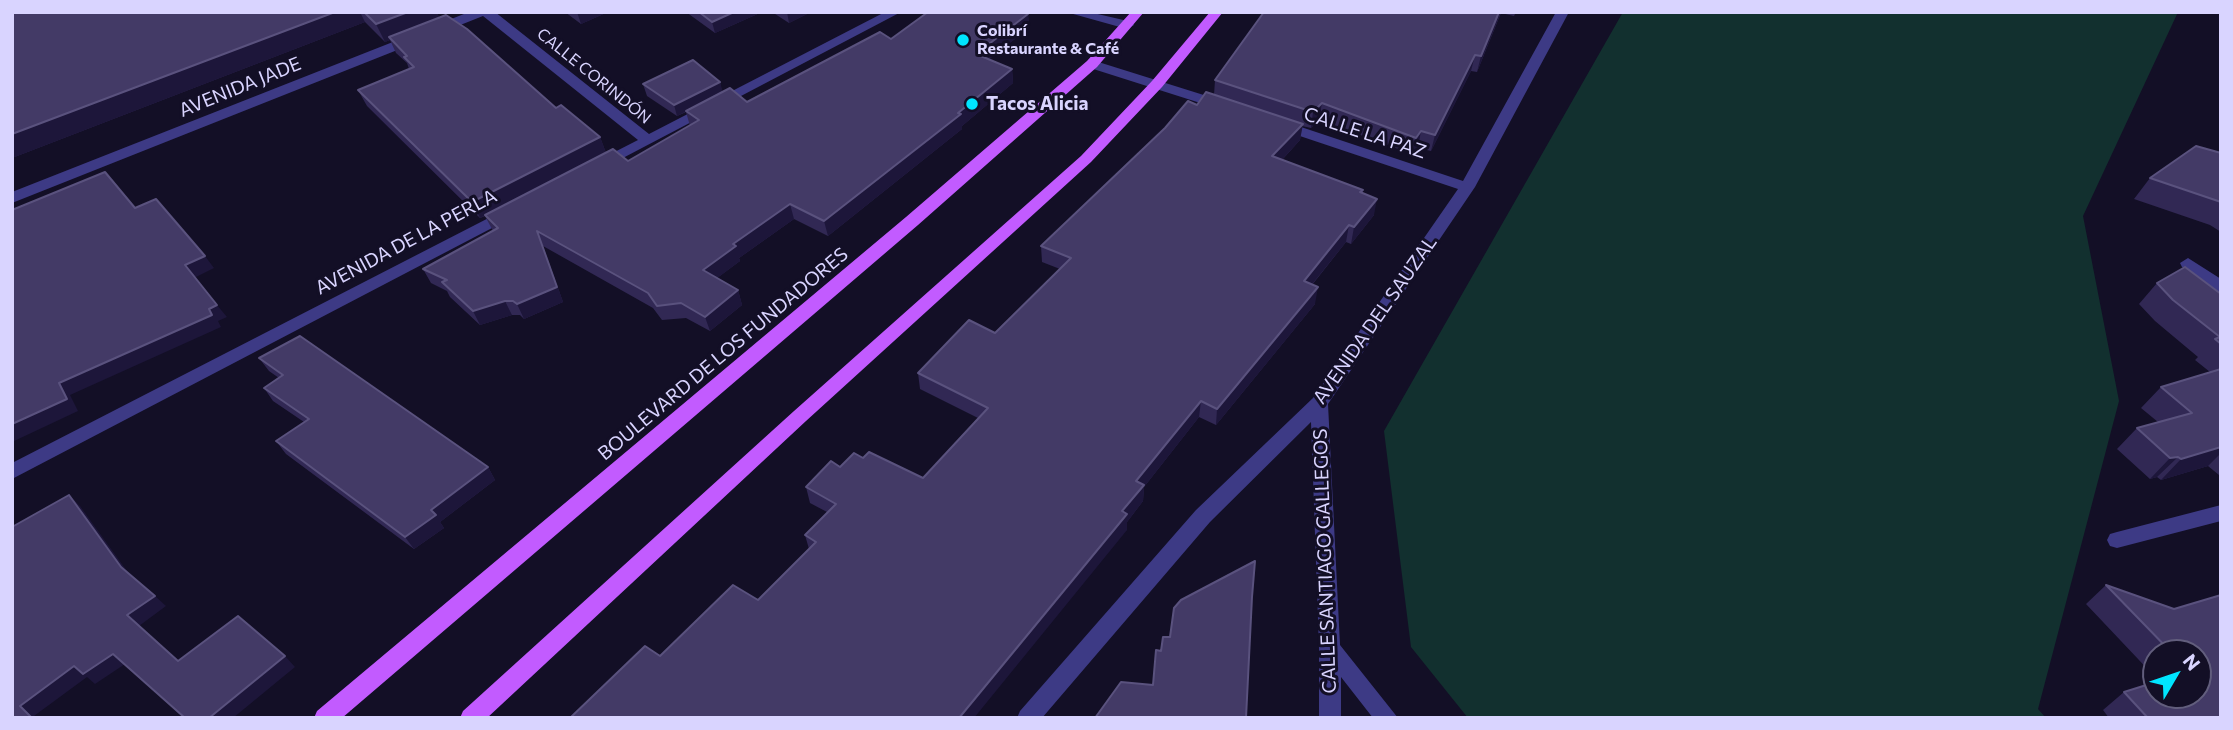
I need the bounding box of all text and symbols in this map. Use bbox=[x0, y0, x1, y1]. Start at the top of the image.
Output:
place label: Colibrí Restaurante & Café bbox=[977, 21, 1119, 59]
street label: CALLE CORINDÓN bbox=[533, 24, 655, 128]
marker: Colibrí Restaurante & Café bbox=[955, 32, 971, 48]
street label: AVENIDA JADE bbox=[176, 52, 304, 122]
place label: Tacos Alicia bbox=[986, 93, 1088, 115]
marker: Tacos Alicia bbox=[964, 96, 980, 112]
street label: CALLE LA PAZ bbox=[1301, 103, 1429, 163]
street label: AVENIDA DE LA PERLA bbox=[311, 184, 501, 300]
street label: AVENIDA DEL SAUZAL bbox=[1308, 232, 1442, 408]
street label: BOULEVARD DE LOS FUNDADORES bbox=[593, 243, 853, 465]
street label: CALLE SANTIAGO GALLEGOS bbox=[1309, 428, 1341, 694]
north arrow bbox=[2142, 639, 2212, 709]
text: N bbox=[2179, 649, 2206, 675]

